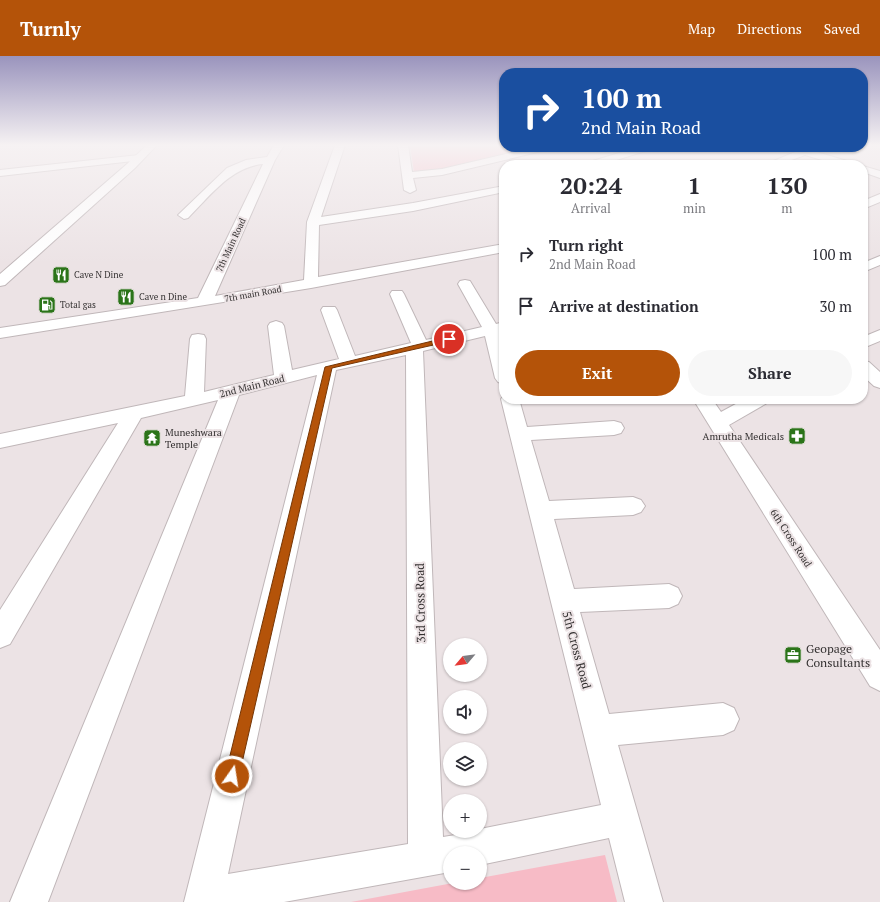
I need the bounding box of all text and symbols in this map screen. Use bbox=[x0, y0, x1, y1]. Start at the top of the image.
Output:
text: Turnly bbox=[20, 16, 81, 41]
text: Map bbox=[688, 19, 715, 38]
text: Directions bbox=[737, 19, 802, 38]
text: Saved bbox=[824, 19, 860, 38]
text: 100 m bbox=[581, 79, 662, 116]
icon: right bbox=[515, 84, 567, 136]
text: 2nd Main Road bbox=[581, 115, 701, 139]
text: 20:24 bbox=[560, 169, 622, 201]
text: 1 bbox=[688, 169, 701, 201]
text: 130 bbox=[767, 169, 807, 201]
text: Arrival bbox=[571, 199, 611, 217]
text: min bbox=[683, 199, 706, 217]
text: m bbox=[781, 199, 793, 217]
street label: 7th Main Road bbox=[213, 216, 249, 274]
text: Turn right bbox=[549, 235, 624, 255]
icon: right bbox=[515, 243, 537, 265]
text: 100 m bbox=[811, 244, 852, 264]
text: 2nd Main Road bbox=[549, 255, 636, 273]
restaurant icon: Cave N Dine bbox=[51, 265, 71, 285]
place label: Cave N Dine bbox=[74, 269, 124, 281]
street label: 7th main Road bbox=[223, 283, 283, 305]
restaurant icon: Cave n Dine bbox=[116, 287, 136, 307]
place label: Cave n Dine bbox=[139, 291, 187, 303]
fuel station icon: Total gas bbox=[37, 295, 57, 315]
icon: arrive bbox=[515, 295, 537, 317]
text: Arrive at destination bbox=[549, 296, 699, 316]
text: 30 m bbox=[819, 296, 852, 316]
place label: Total gas bbox=[60, 299, 96, 311]
pin bbox=[432, 322, 466, 356]
icon: arrive bbox=[438, 328, 460, 350]
button: Exit bbox=[515, 350, 680, 396]
button: Share bbox=[688, 350, 852, 396]
street label: 2nd Main Road bbox=[218, 372, 286, 400]
place label: Muneshwara Temple bbox=[165, 426, 222, 451]
pharmacy icon: Amrutha Medicals bbox=[787, 426, 807, 446]
temple icon: Muneshwara Temple bbox=[142, 428, 162, 448]
place label: Amrutha Medicals bbox=[703, 430, 784, 443]
street label: 6th Cross Road bbox=[767, 507, 815, 570]
street label: 3rd Cross Road bbox=[412, 563, 428, 643]
street label: 5th Cross Road bbox=[559, 609, 595, 691]
north arrow bbox=[443, 638, 487, 682]
map controls bbox=[443, 638, 487, 890]
place label: Geopage Consultants bbox=[806, 641, 870, 670]
office icon: Geopage Consultants bbox=[783, 645, 803, 665]
button: sound bbox=[443, 690, 487, 734]
button: layers bbox=[443, 742, 487, 786]
position arrow bbox=[211, 755, 253, 797]
button: + bbox=[443, 794, 487, 838]
button: − bbox=[443, 846, 487, 890]

